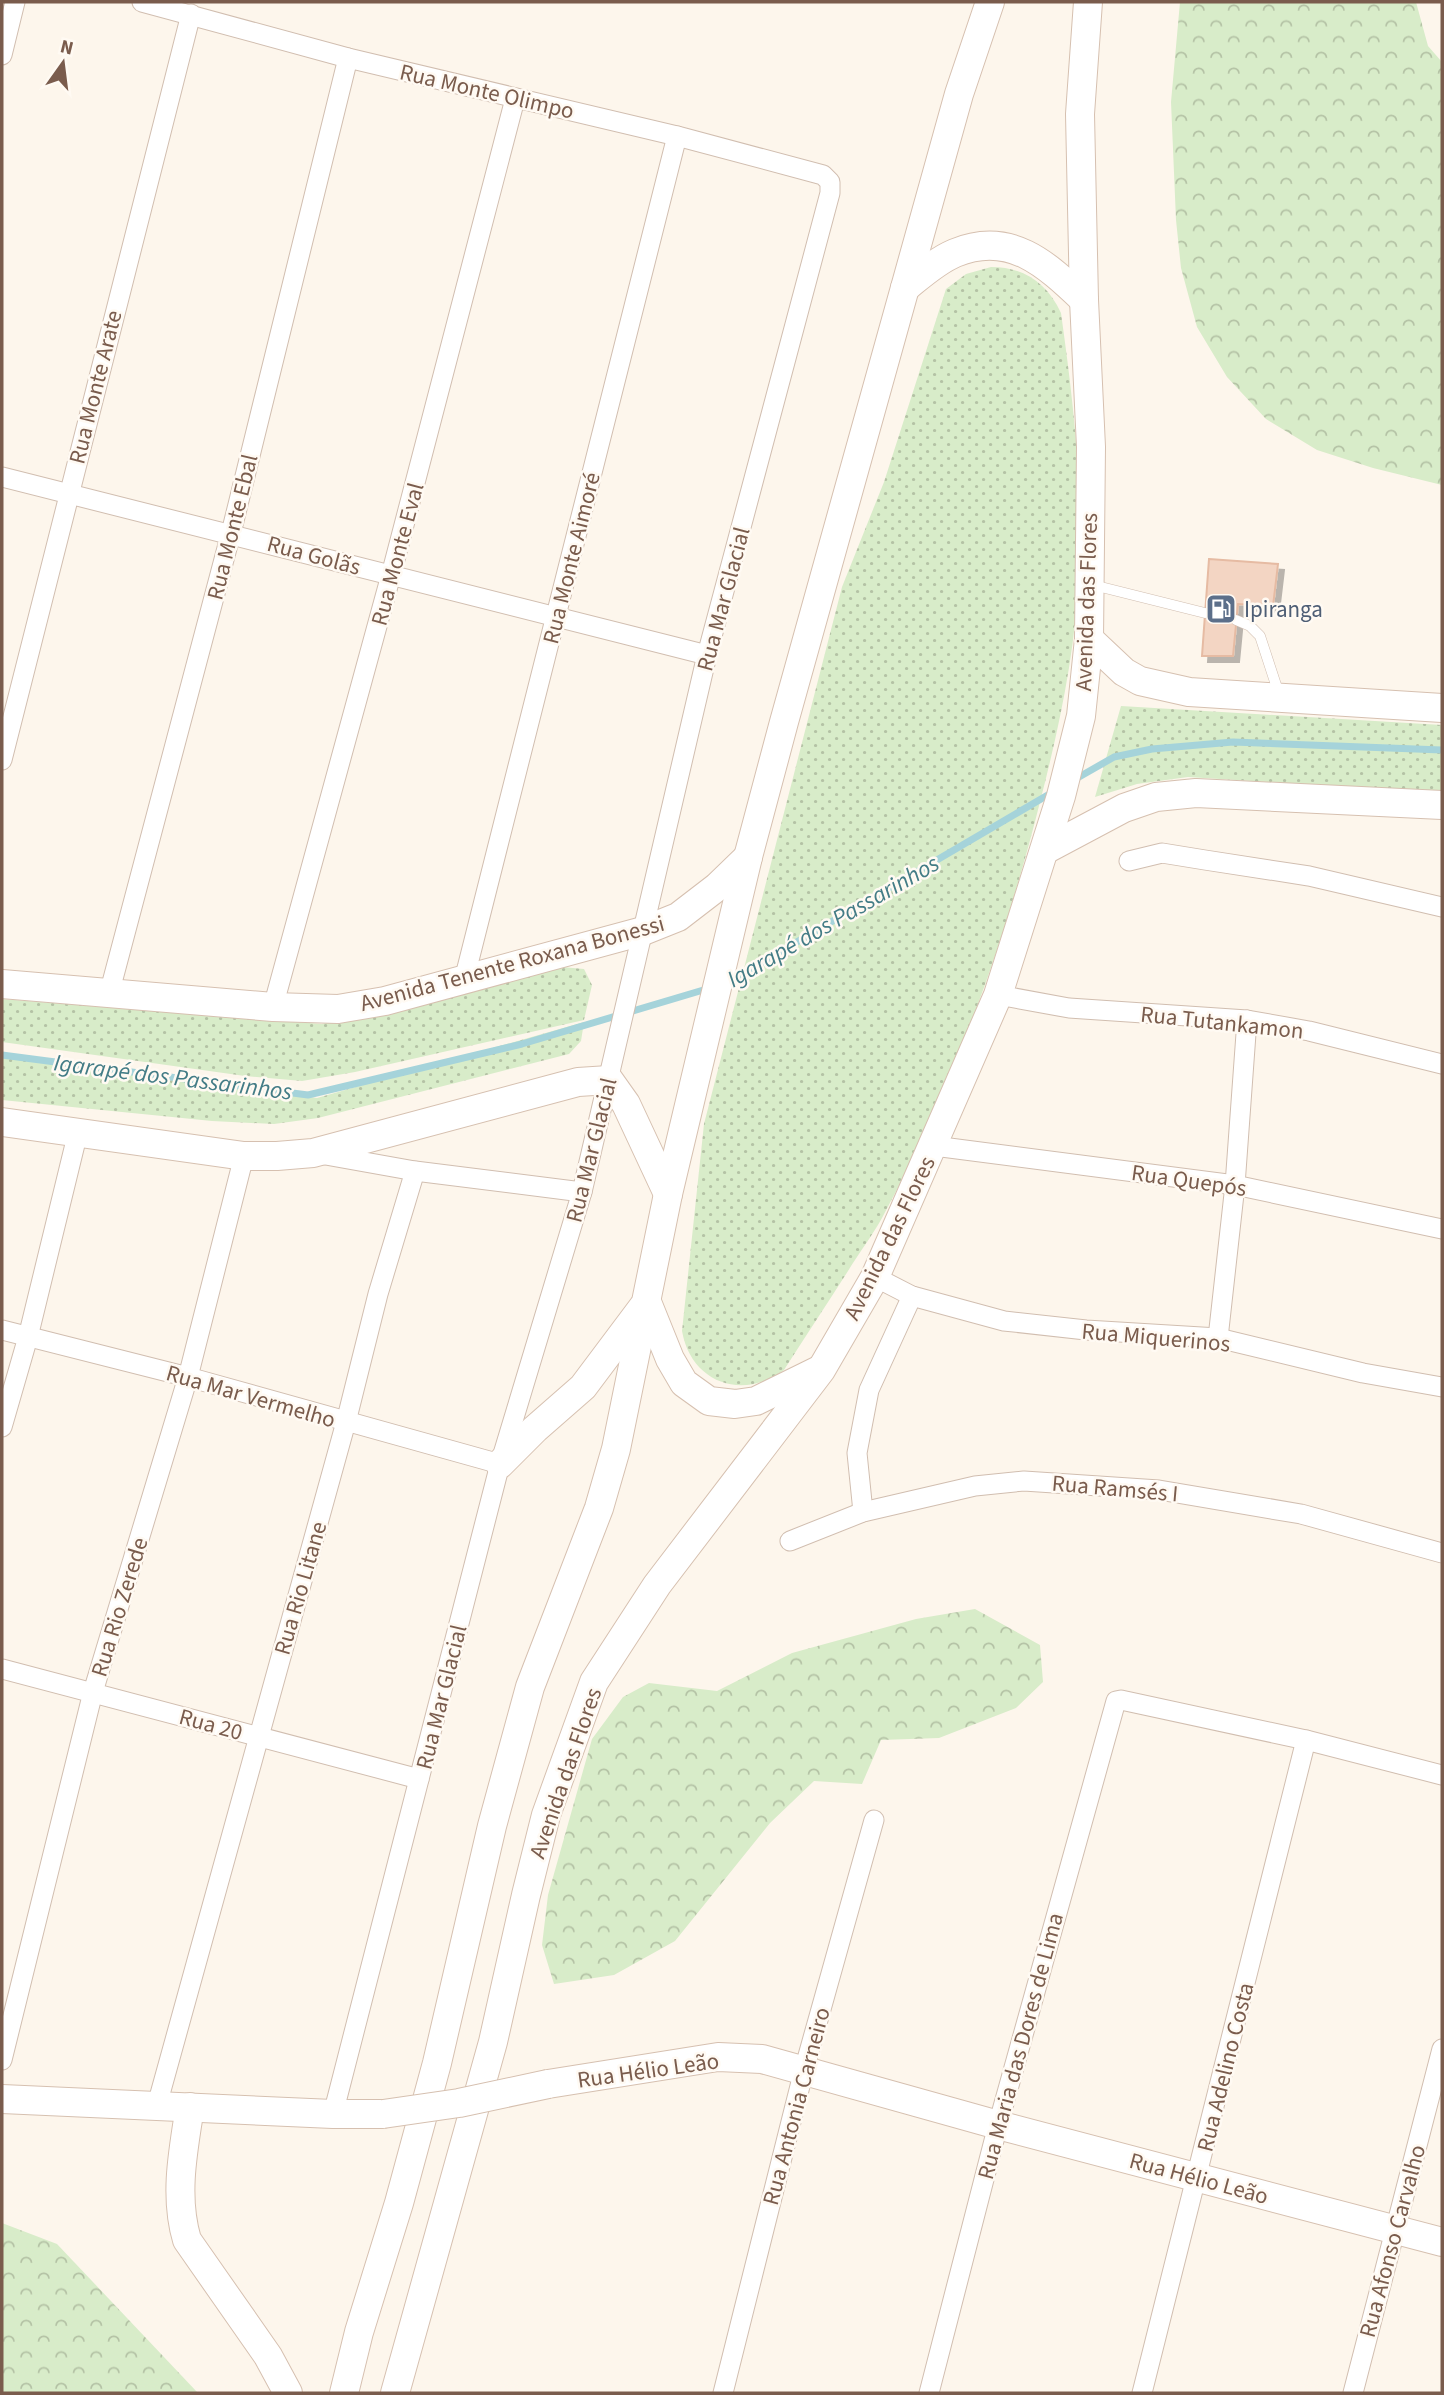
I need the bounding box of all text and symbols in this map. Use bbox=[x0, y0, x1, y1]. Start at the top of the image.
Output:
north arrow bbox=[28, 28, 98, 98]
text: N bbox=[57, 33, 76, 63]
street label: Rua Monte Olimpo bbox=[396, 55, 577, 128]
street label: Rua Monte Arate bbox=[60, 307, 130, 467]
street label: Rua Monte Ebal bbox=[198, 451, 267, 603]
street label: Rua Monte Aimoré bbox=[534, 469, 609, 647]
street label: Rua Monte Eval bbox=[363, 479, 432, 629]
street label: Avenida das Flores bbox=[1067, 512, 1106, 692]
street label: Rua Mar Glacial bbox=[688, 523, 759, 675]
street label: Rua Golãs bbox=[263, 527, 364, 584]
fuel station icon: Ipiranga bbox=[1204, 592, 1238, 626]
place label: Ipiranga bbox=[1244, 593, 1323, 626]
water label: Igarapé dos Passarinhos bbox=[721, 846, 946, 997]
street label: Avenida Tenente Roxana Bonessi bbox=[356, 907, 668, 1020]
street label: Rua Tutankamon bbox=[1139, 998, 1305, 1047]
water label: Igarapé dos Passarinhos bbox=[52, 1045, 295, 1110]
street label: Rua Mar Glacial bbox=[558, 1074, 625, 1226]
street label: Avenida das Flores bbox=[835, 1151, 943, 1326]
street label: Rua Quepós bbox=[1129, 1156, 1249, 1205]
street label: Rua Miquerinos bbox=[1080, 1315, 1232, 1360]
street label: Rua Mar Vermelho bbox=[162, 1357, 339, 1436]
street label: Rua Ramsés I bbox=[1050, 1467, 1180, 1510]
street label: Rua Rio Litane bbox=[266, 1518, 335, 1659]
street label: Rua Rio Zerede bbox=[83, 1533, 156, 1681]
street label: Rua Mar Glacial bbox=[408, 1621, 475, 1773]
street label: Avenida das Flores bbox=[521, 1683, 610, 1863]
street label: Rua 20 bbox=[175, 1700, 246, 1749]
street label: Rua Maria das Dores de Lima bbox=[969, 1909, 1072, 2183]
street label: Rua Adelino Costa bbox=[1189, 1979, 1262, 2155]
street label: Rua Antonia Carneiro bbox=[754, 2003, 839, 2209]
street label: Rua Hélio Leão bbox=[575, 2044, 721, 2097]
street label: Rua Afonso Carvalho bbox=[1351, 2141, 1434, 2341]
street label: Rua Hélio Leão bbox=[1126, 2144, 1272, 2213]

